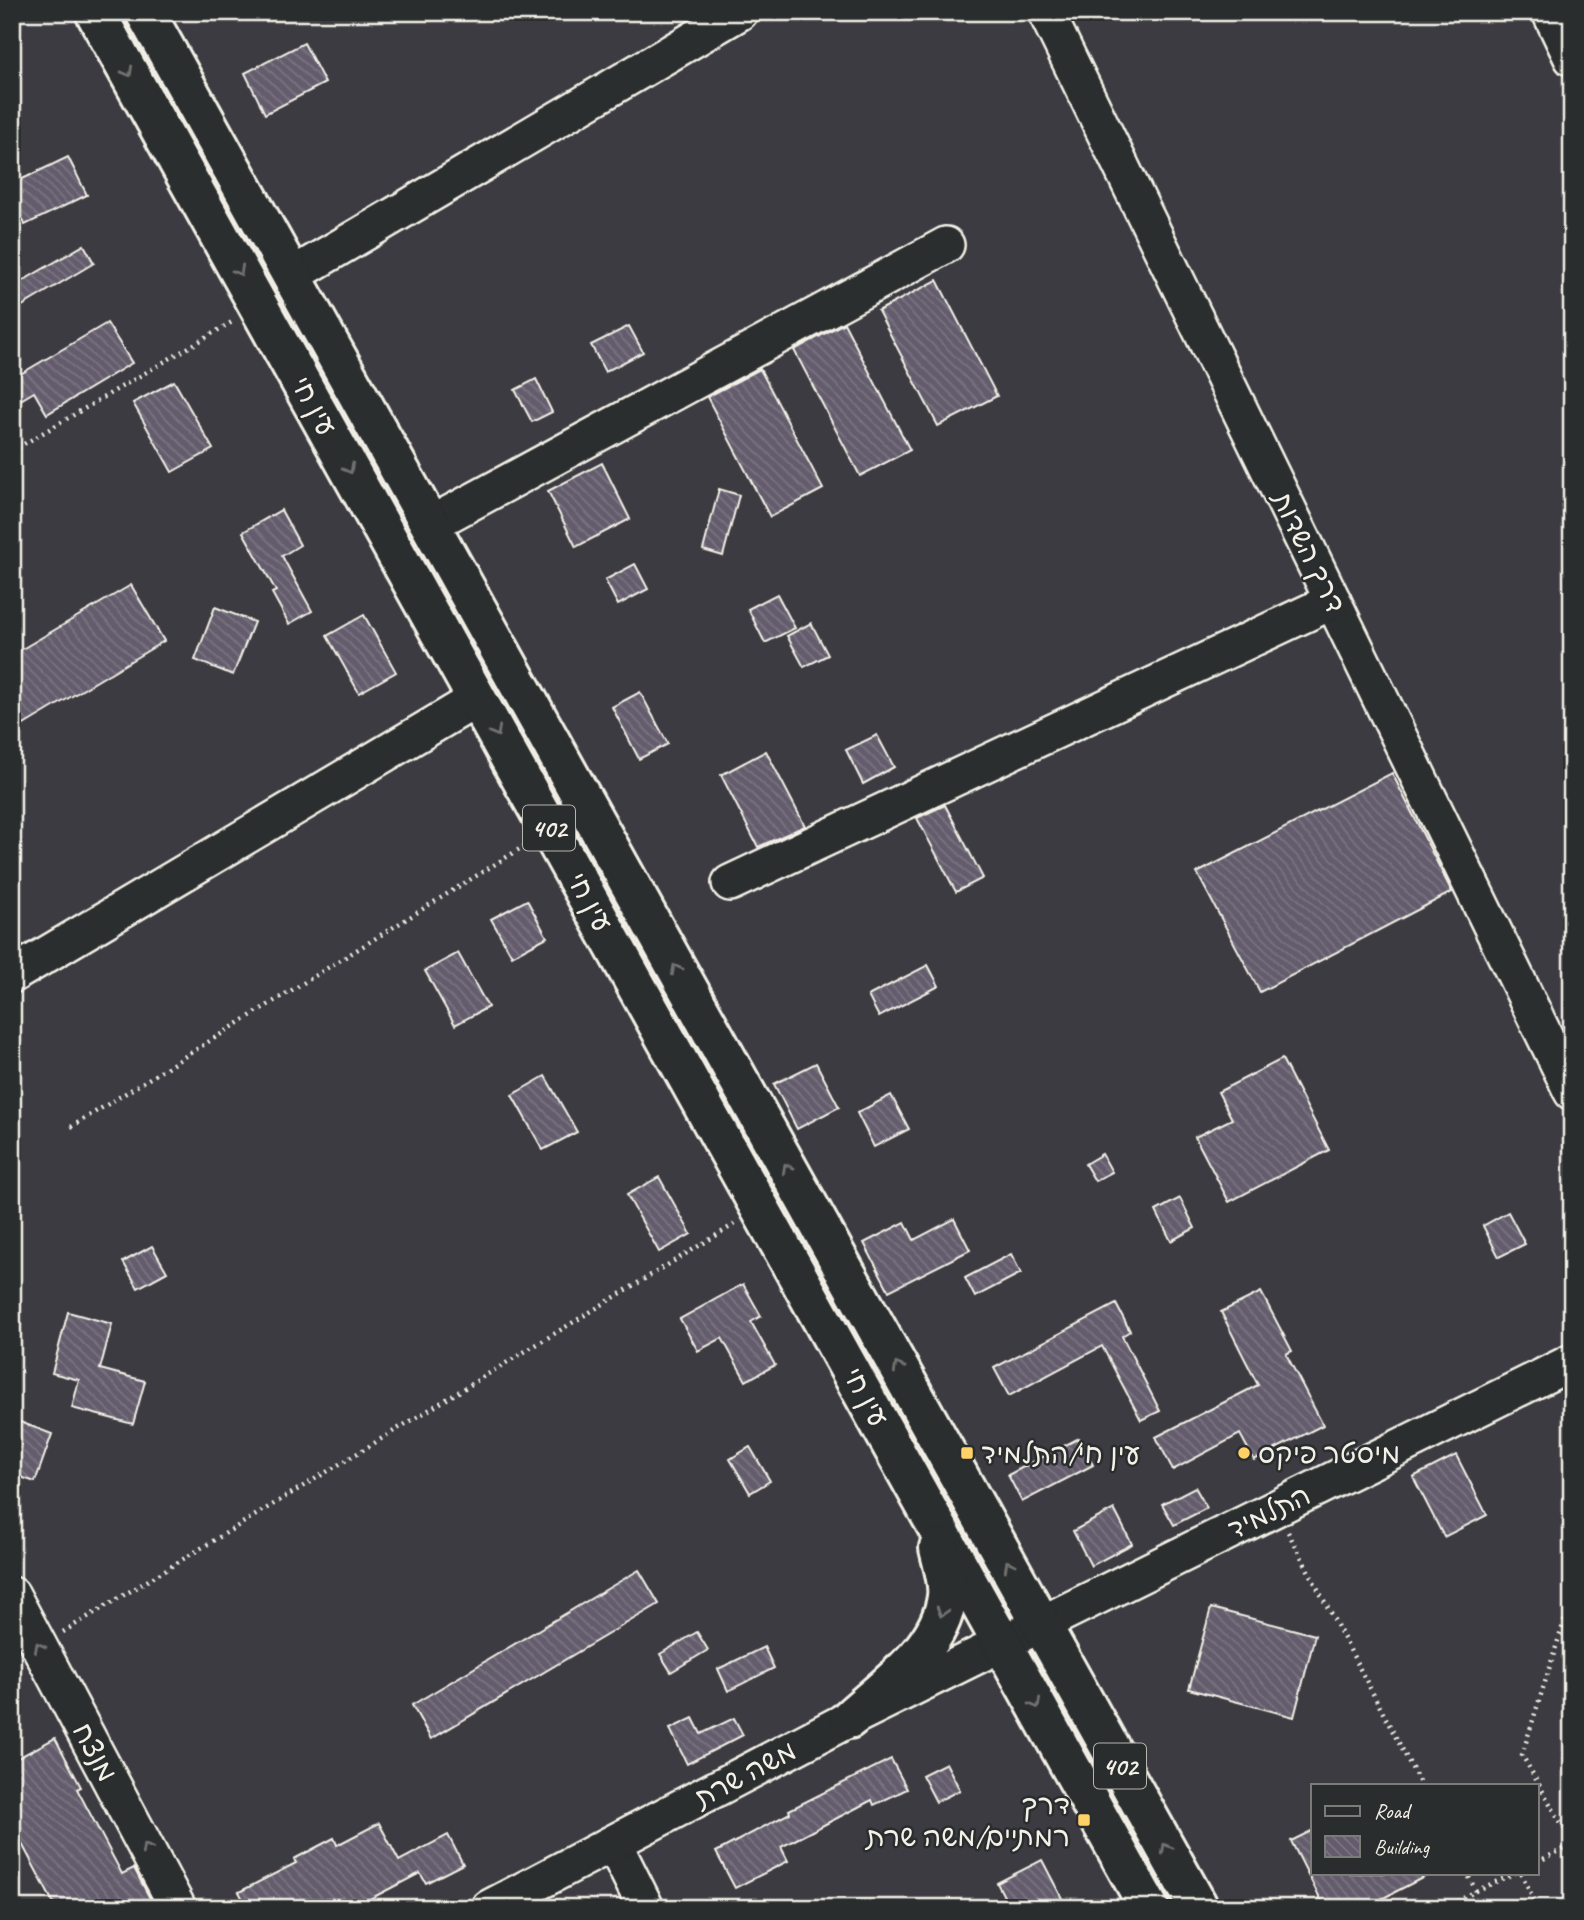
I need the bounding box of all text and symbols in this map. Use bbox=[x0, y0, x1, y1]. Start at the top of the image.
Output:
one-way arrow bbox=[120, 65, 133, 77]
one-way arrow bbox=[231, 263, 244, 276]
street label: עין חי bbox=[283, 370, 345, 442]
one-way arrow bbox=[341, 462, 354, 475]
street label: דרך השדות bbox=[1264, 484, 1353, 618]
one-way arrow bbox=[488, 725, 501, 738]
road number: 402 bbox=[523, 806, 575, 850]
street label: עין חי bbox=[559, 866, 621, 938]
one-way arrow bbox=[671, 964, 685, 977]
one-way arrow bbox=[782, 1163, 795, 1175]
street label: עין חי bbox=[835, 1361, 897, 1433]
one-way arrow bbox=[893, 1361, 906, 1374]
place label: עין חי/התלמיד bbox=[981, 1436, 1140, 1471]
place label: מיסטר פיקס bbox=[1258, 1436, 1400, 1471]
marker: עין חי/התלמיד bbox=[959, 1445, 975, 1461]
marker: מיסטר פיקס bbox=[1236, 1445, 1252, 1461]
street label: התלמיד bbox=[1222, 1477, 1316, 1547]
one-way arrow bbox=[1004, 1560, 1017, 1573]
one-way arrow bbox=[936, 1606, 951, 1618]
one-way arrow bbox=[33, 1642, 47, 1654]
one-way arrow bbox=[1028, 1697, 1042, 1709]
street label: מנצח bbox=[65, 1716, 125, 1788]
street label: משה שרת bbox=[687, 1733, 802, 1816]
road number: 402 bbox=[1094, 1744, 1146, 1788]
legend bbox=[1311, 1784, 1538, 1874]
place label: דרך רמתיים/משה שרת bbox=[864, 1787, 1070, 1854]
text: Road bbox=[1374, 1798, 1413, 1824]
marker: דרך רמתיים/משה שרת bbox=[1076, 1812, 1092, 1828]
text: Building bbox=[1374, 1834, 1431, 1860]
one-way arrow bbox=[141, 1842, 154, 1855]
one-way arrow bbox=[1160, 1843, 1174, 1855]

